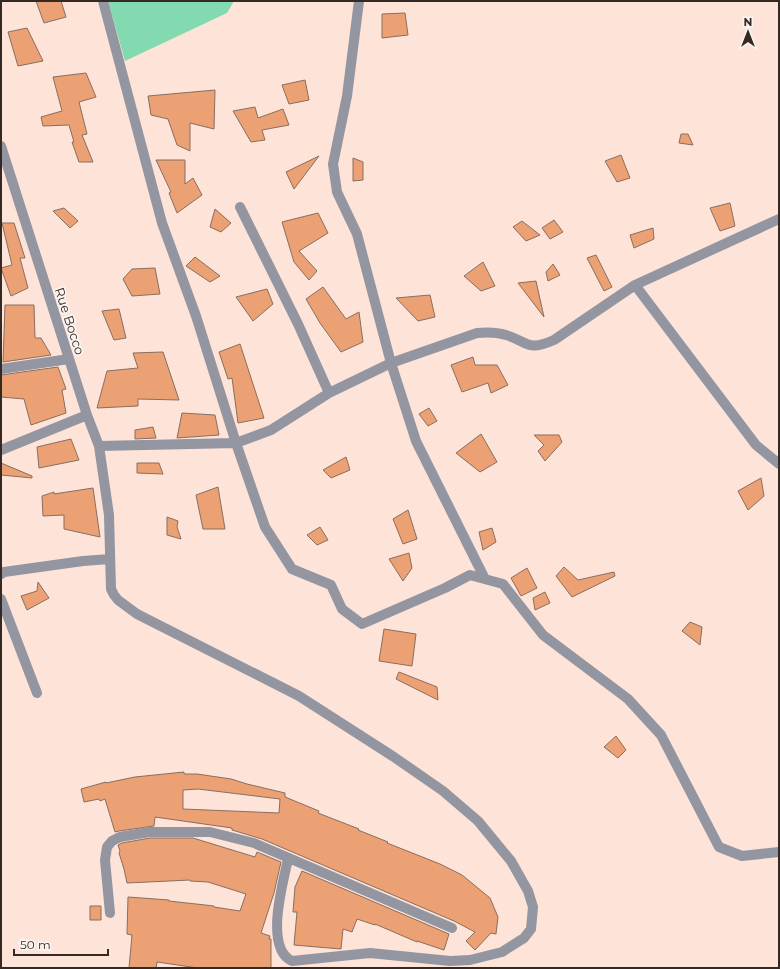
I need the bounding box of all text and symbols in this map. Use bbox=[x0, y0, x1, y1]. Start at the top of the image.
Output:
north arrow bbox=[728, 12, 768, 52]
text: N bbox=[744, 15, 752, 29]
street label: Rue Bocco bbox=[52, 285, 88, 357]
scale bar bbox=[14, 931, 108, 957]
text: 50 m bbox=[20, 937, 51, 952]

